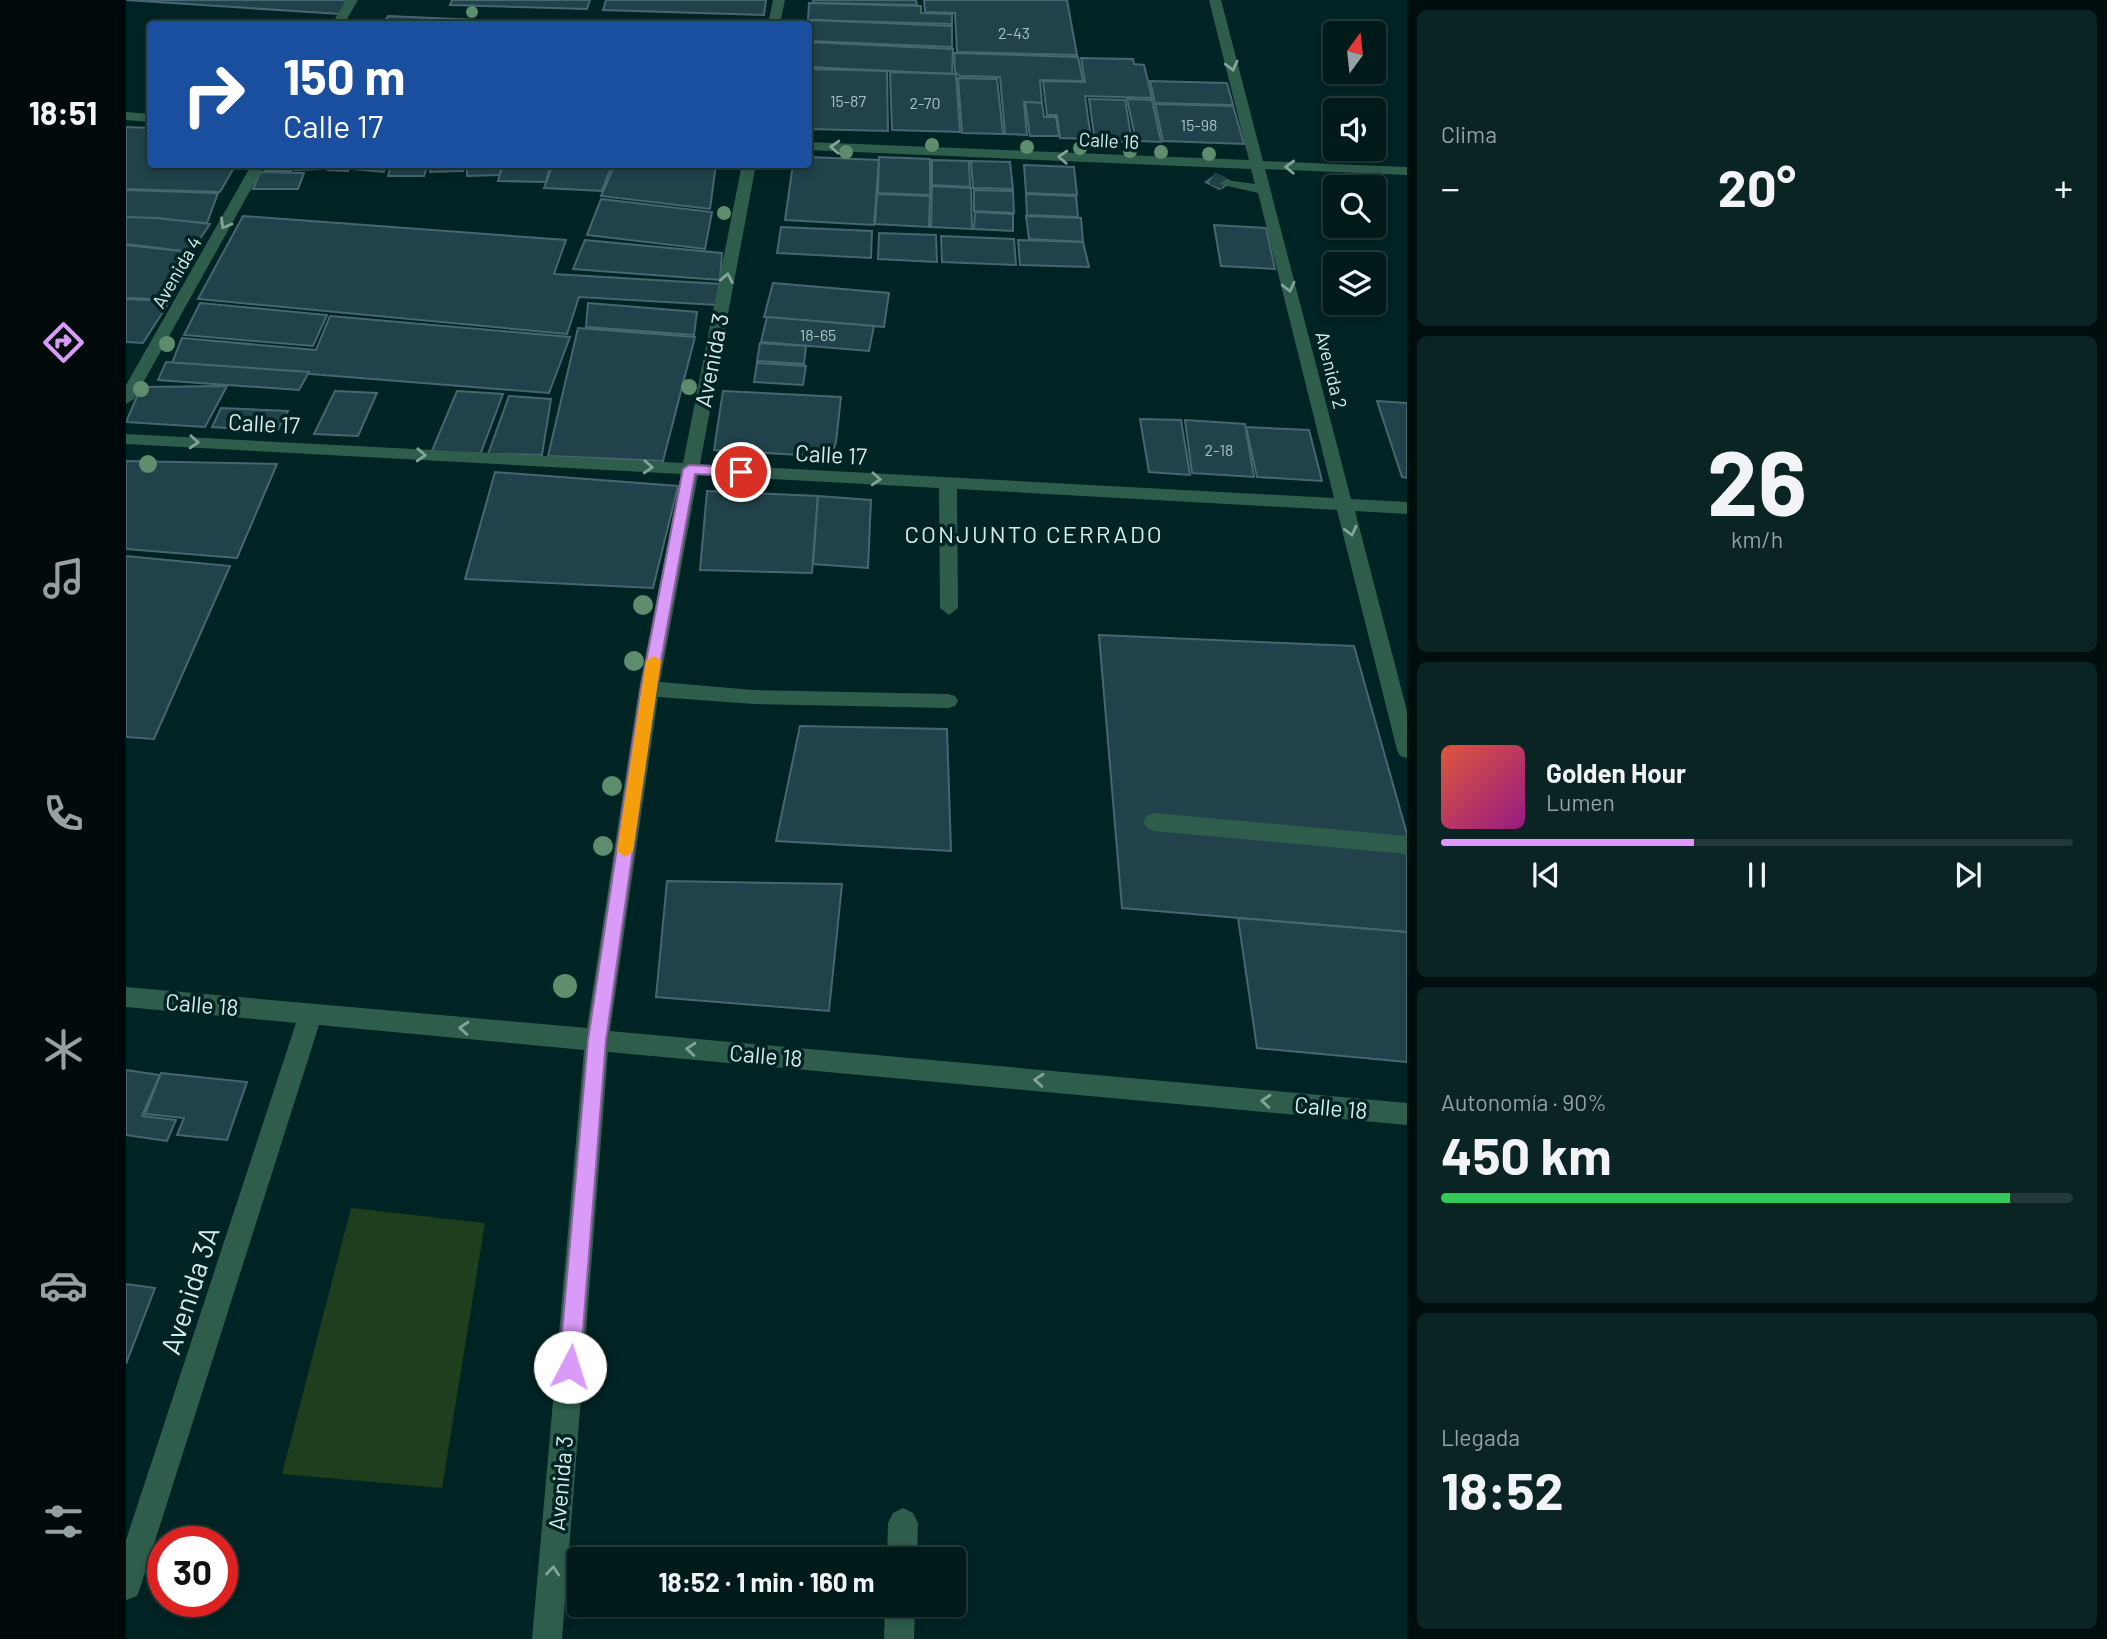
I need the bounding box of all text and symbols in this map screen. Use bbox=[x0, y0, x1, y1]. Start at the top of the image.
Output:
north arrow bbox=[1323, 21, 1386, 84]
map controls bbox=[1323, 21, 1386, 315]
house number: 2-43 bbox=[998, 23, 1030, 42]
text: 150 m bbox=[283, 46, 405, 105]
icon: right bbox=[168, 49, 259, 140]
one-way arrow bbox=[1224, 60, 1238, 72]
house number: 15-87 bbox=[830, 91, 866, 110]
text: 18:51 bbox=[29, 93, 97, 131]
house number: 2-70 bbox=[910, 93, 940, 112]
button: sound bbox=[1323, 98, 1386, 161]
text: Calle 17 bbox=[283, 106, 383, 144]
house number: 15-98 bbox=[1181, 115, 1217, 134]
text: Clima bbox=[1441, 120, 1497, 148]
street label: Calle 16 bbox=[1078, 127, 1140, 153]
one-way arrow bbox=[830, 139, 841, 154]
one-way arrow bbox=[1057, 149, 1068, 164]
text: 20° bbox=[1718, 155, 1796, 217]
one-way arrow bbox=[1284, 159, 1295, 174]
text: − bbox=[1441, 164, 1460, 210]
text: + bbox=[2054, 164, 2073, 210]
button: search bbox=[1323, 175, 1386, 238]
one-way arrow bbox=[220, 217, 233, 229]
street label: Avenida 4 bbox=[146, 232, 206, 312]
button: layers bbox=[1323, 252, 1386, 315]
one-way arrow bbox=[718, 272, 733, 284]
one-way arrow bbox=[1281, 280, 1295, 292]
street label: Avenida 3 bbox=[688, 311, 734, 409]
icon: directions bbox=[39, 318, 88, 367]
house number: 18-65 bbox=[800, 325, 836, 344]
street label: Avenida 2 bbox=[1311, 329, 1353, 411]
street label: Calle 17 bbox=[227, 407, 301, 439]
text: 26 bbox=[1707, 425, 1807, 534]
one-way arrow bbox=[189, 435, 200, 450]
street label: Calle 17 bbox=[794, 438, 868, 470]
house number: 2-18 bbox=[1205, 440, 1233, 459]
pin bbox=[711, 442, 771, 502]
one-way arrow bbox=[416, 447, 427, 462]
icon: arrive bbox=[722, 453, 760, 491]
one-way arrow bbox=[643, 459, 654, 474]
one-way arrow bbox=[870, 472, 881, 487]
district label: CONJUNTO CERRADO bbox=[904, 519, 1164, 548]
one-way arrow bbox=[1343, 525, 1357, 537]
text: km/h bbox=[1731, 525, 1783, 553]
icon: music bbox=[39, 554, 88, 603]
text: Golden Hour bbox=[1546, 757, 1686, 788]
text: Lumen bbox=[1546, 788, 1615, 816]
icon: phone bbox=[39, 789, 88, 838]
icon: previous bbox=[1527, 856, 1565, 894]
icon: pause bbox=[1738, 856, 1776, 894]
icon: next bbox=[1949, 856, 1987, 894]
street label: Calle 18 bbox=[164, 987, 240, 1021]
one-way arrow bbox=[458, 1021, 469, 1036]
icon: climate bbox=[39, 1025, 88, 1074]
street label: Calle 18 bbox=[728, 1038, 804, 1072]
one-way arrow bbox=[685, 1041, 697, 1056]
one-way arrow bbox=[1033, 1073, 1044, 1088]
text: Autonomía · 90% bbox=[1441, 1088, 1607, 1116]
street label: Calle 18 bbox=[1293, 1090, 1369, 1124]
one-way arrow bbox=[1260, 1094, 1271, 1109]
text: 450 km bbox=[1441, 1123, 1612, 1185]
street label: Avenida 3A bbox=[152, 1222, 226, 1358]
icon: car bbox=[39, 1261, 88, 1310]
position arrow bbox=[533, 1330, 607, 1404]
text: Llegada bbox=[1441, 1423, 1520, 1451]
street label: Avenida 3 bbox=[542, 1434, 578, 1532]
text: 18:52 bbox=[1441, 1458, 1564, 1520]
icon: filters bbox=[39, 1497, 88, 1546]
speed limit sign: 30 bbox=[147, 1526, 238, 1617]
one-way arrow bbox=[545, 1565, 560, 1576]
text: 18:52 · 1 min · 160 m bbox=[658, 1566, 875, 1597]

